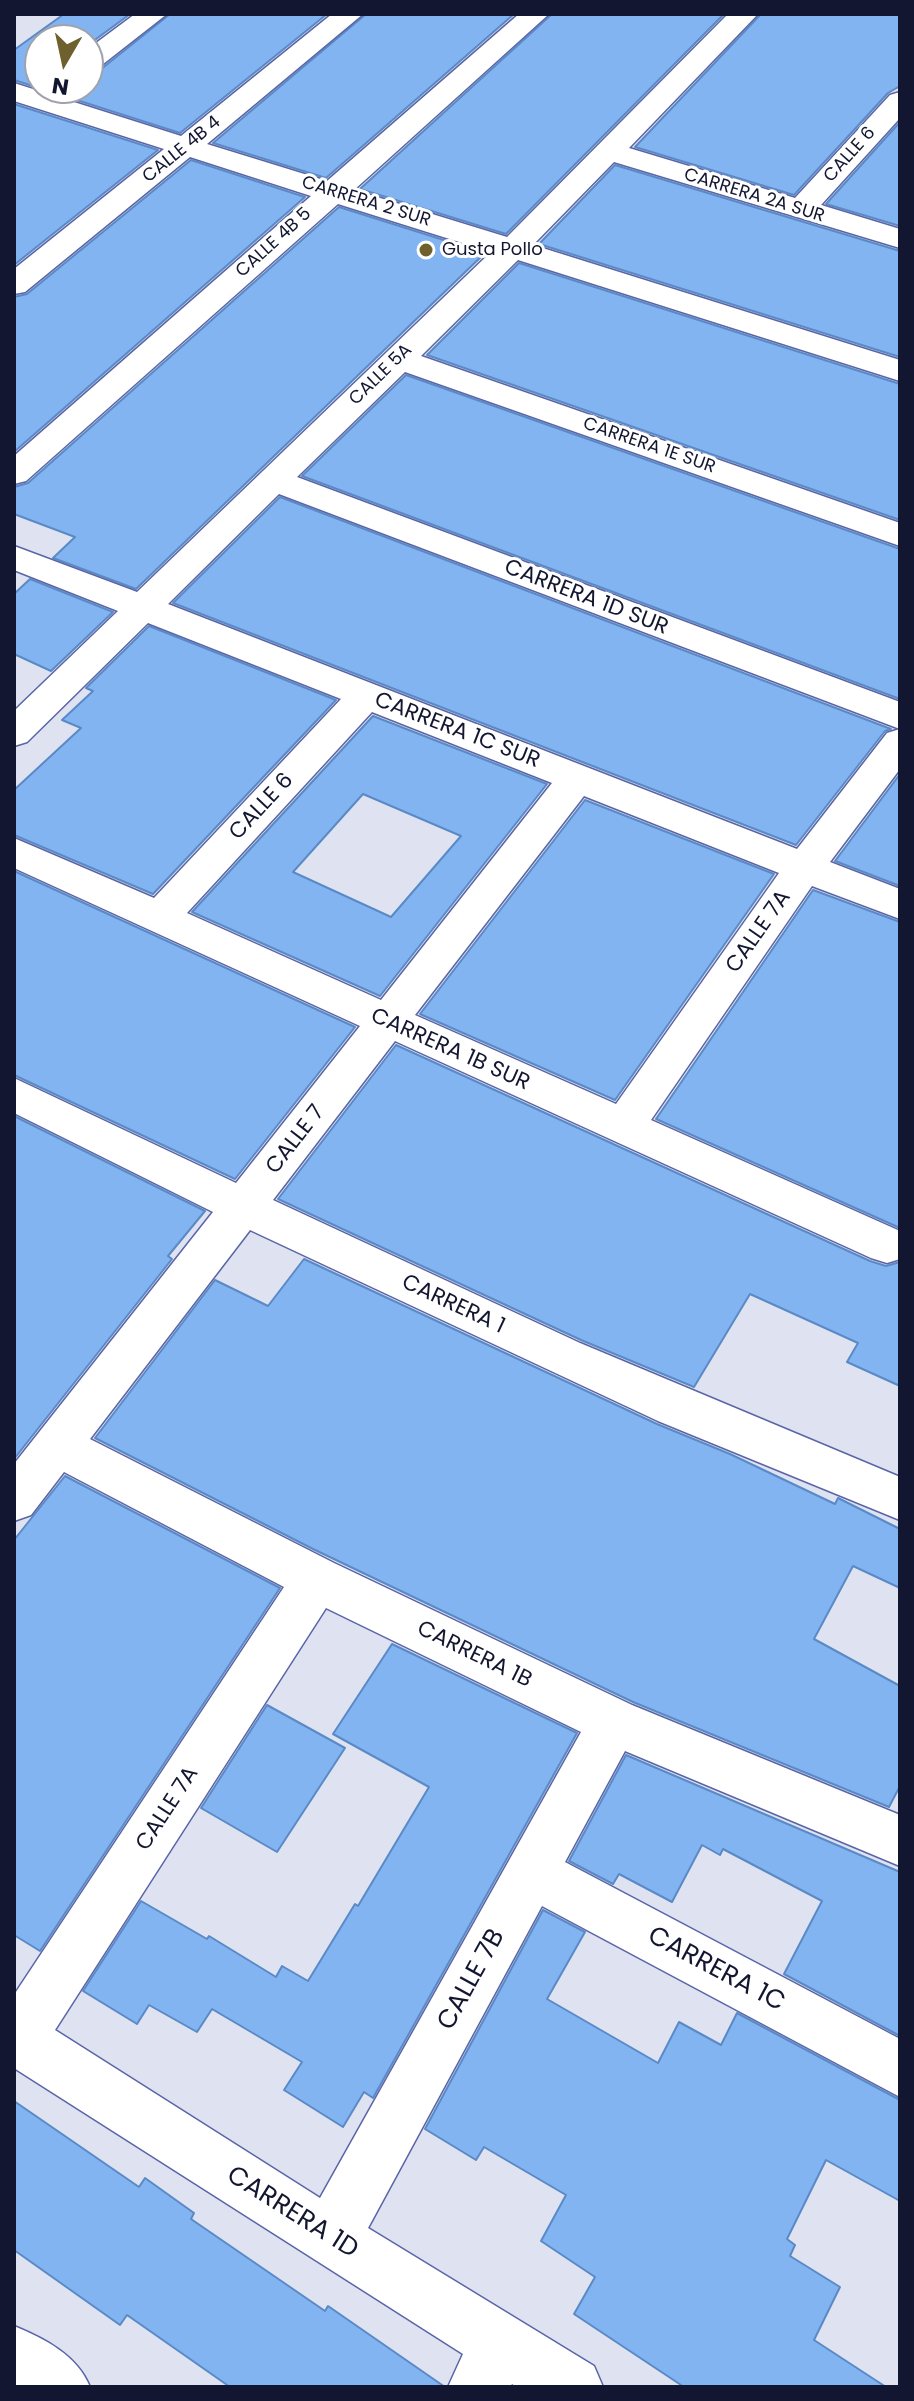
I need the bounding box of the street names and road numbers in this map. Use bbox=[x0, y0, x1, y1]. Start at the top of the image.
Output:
street label: CALLE 4B 4 bbox=[139, 112, 225, 188]
street label: CALLE 6 bbox=[820, 123, 880, 187]
street label: CARRERA 2A SUR bbox=[681, 164, 827, 228]
street label: CARRERA 2 SUR bbox=[299, 172, 433, 232]
street label: CALLE 4B 5 bbox=[232, 203, 316, 283]
street label: CALLE 5A bbox=[345, 340, 417, 410]
street label: CARRERA 1E SUR bbox=[580, 413, 718, 479]
street label: CARRERA 1D SUR bbox=[500, 555, 672, 641]
street label: CARRERA 1C SUR bbox=[371, 687, 543, 775]
street label: CALLE 6 bbox=[224, 768, 300, 846]
street label: CALLE 7A bbox=[721, 886, 797, 978]
street label: CARRERA 1B SUR bbox=[366, 1003, 534, 1097]
street label: CALLE 7 bbox=[261, 1100, 331, 1180]
street label: CARRERA 1 bbox=[397, 1270, 509, 1340]
street label: CARRERA 1B bbox=[412, 1616, 536, 1694]
street label: CALLE 7A bbox=[131, 1762, 205, 1856]
street label: CARRERA 1C bbox=[642, 1921, 790, 2019]
street label: CALLE 7B bbox=[432, 1924, 512, 2036]
street label: CARRERA 1D bbox=[220, 2160, 364, 2266]

